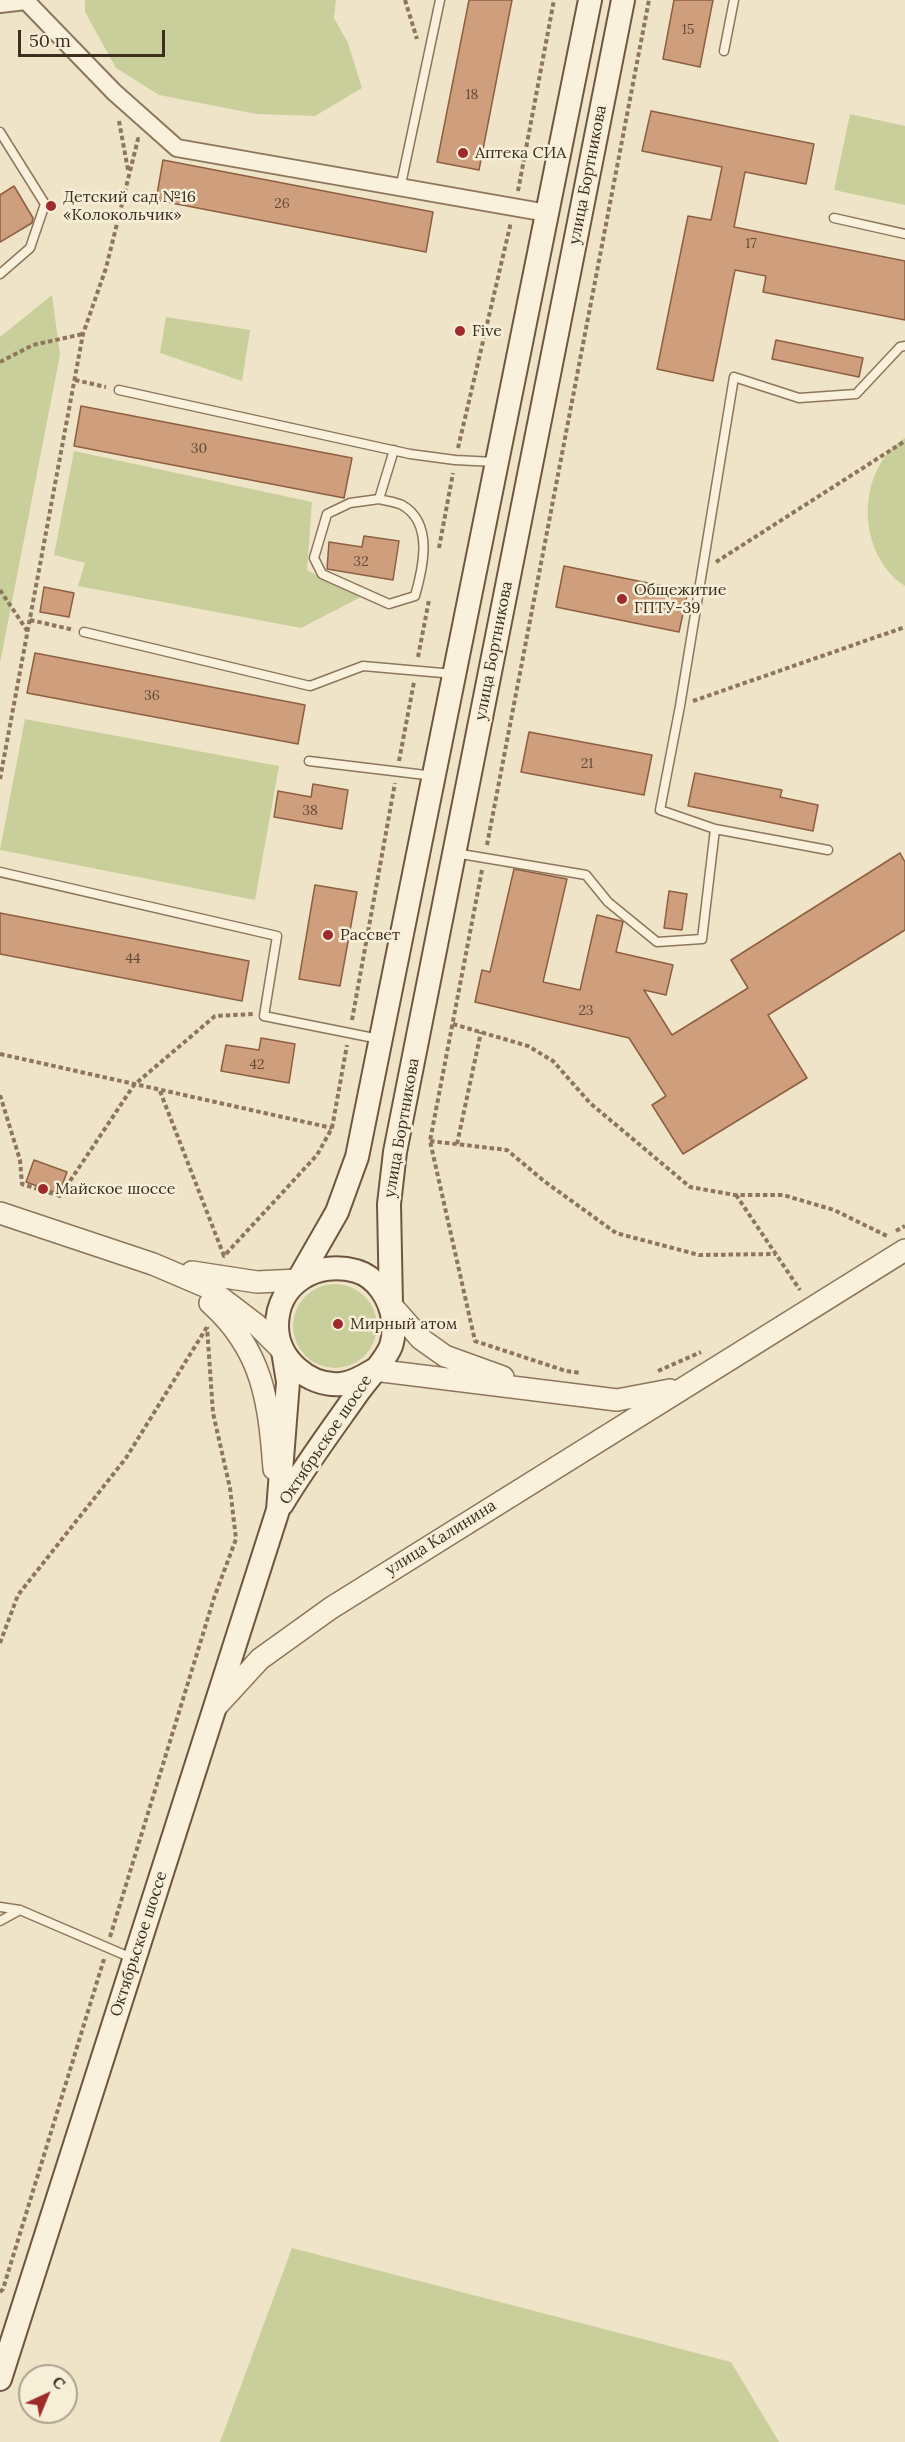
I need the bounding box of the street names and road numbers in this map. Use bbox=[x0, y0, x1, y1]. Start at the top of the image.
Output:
street label: улица Бортникова bbox=[565, 104, 611, 246]
street label: улица Бортникова bbox=[471, 580, 517, 722]
street label: улица Бортникова bbox=[380, 1057, 424, 1199]
street label: Октябрьское шоссе bbox=[276, 1372, 376, 1508]
street label: улица Калинина bbox=[382, 1496, 500, 1580]
street label: Октябрьское шоссе bbox=[106, 1869, 172, 2019]

